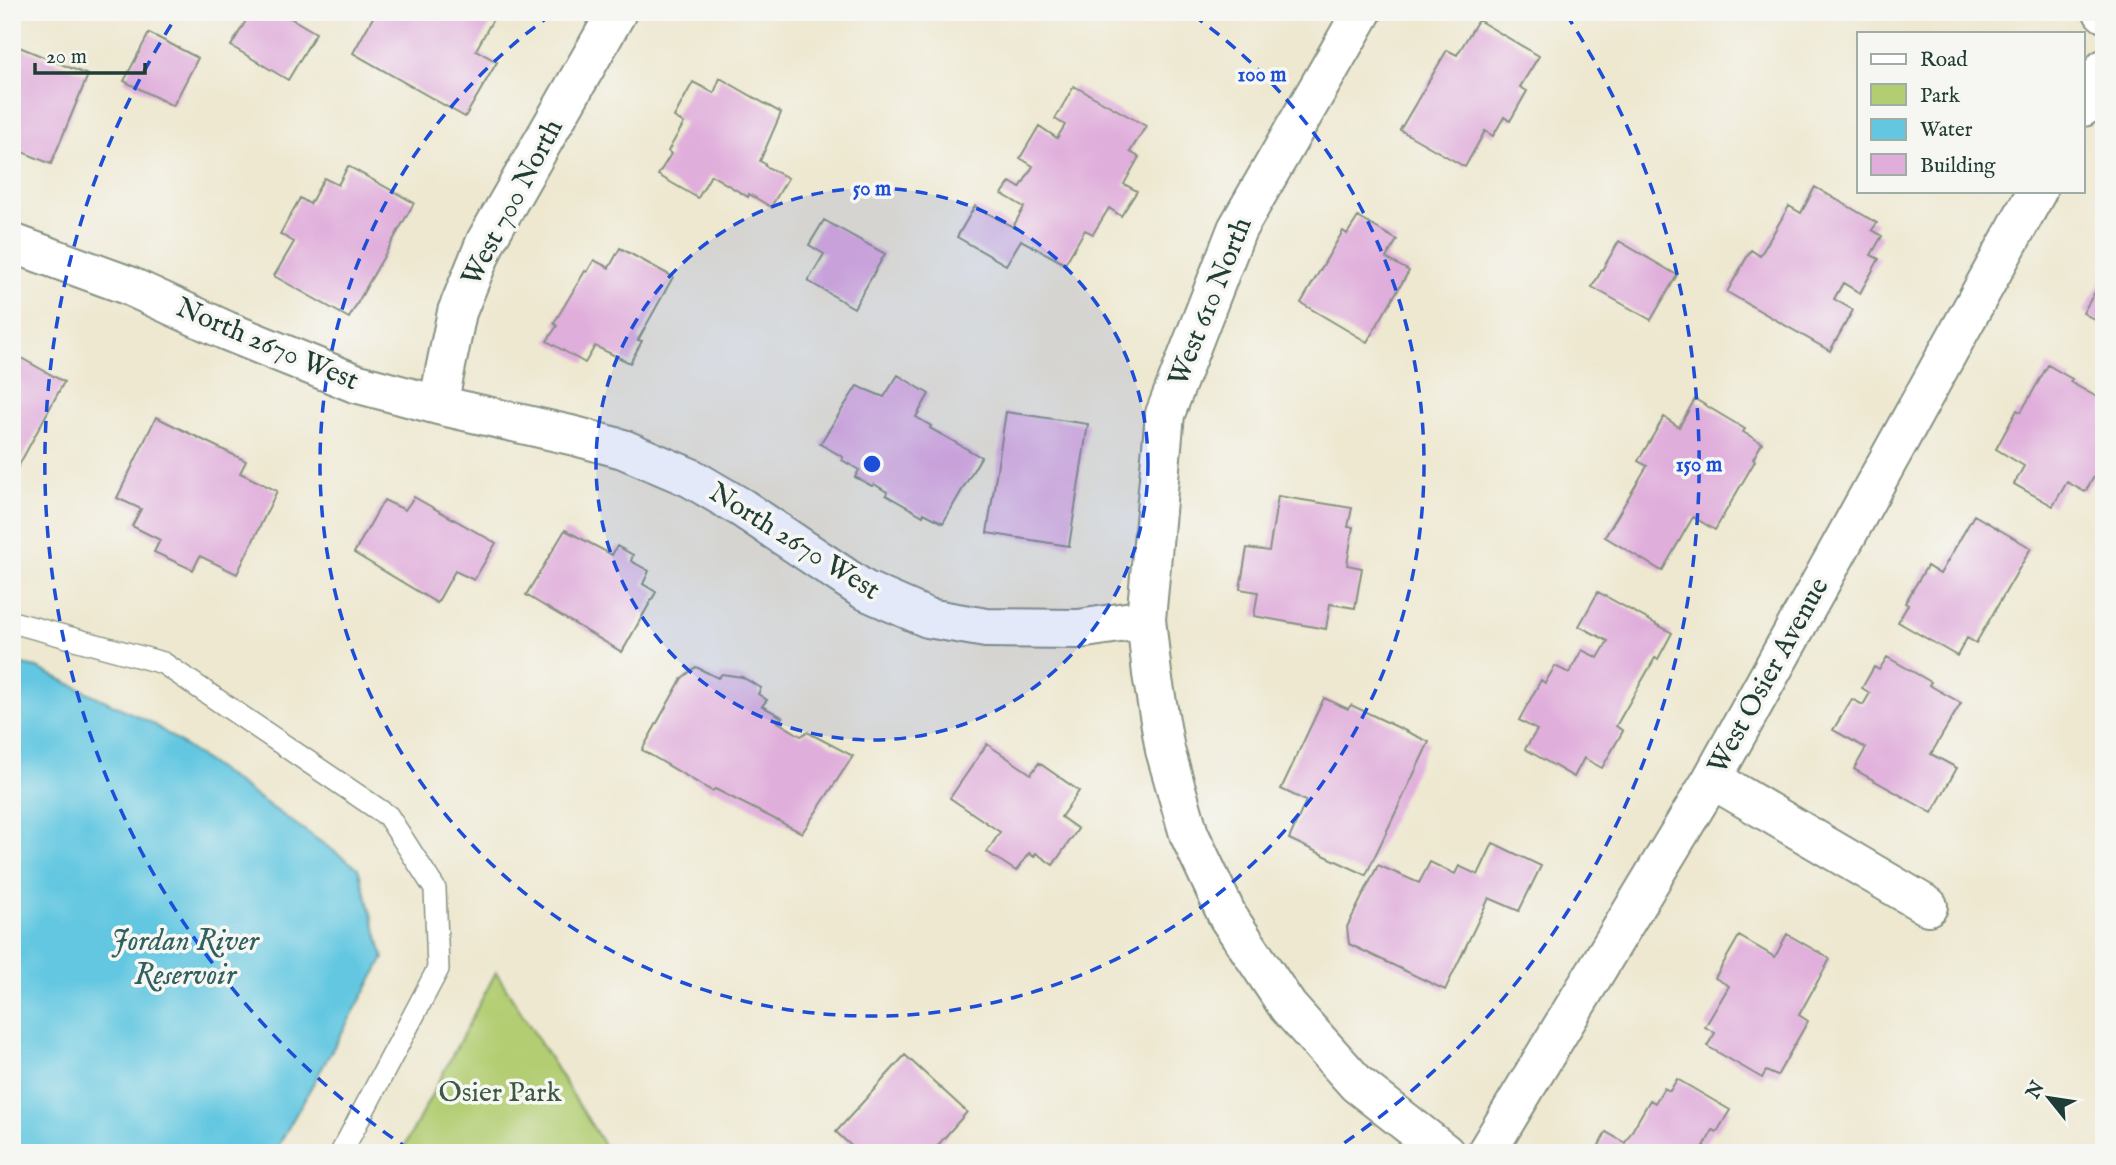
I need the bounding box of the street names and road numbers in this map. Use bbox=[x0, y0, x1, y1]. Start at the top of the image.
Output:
street label: West 700 North bbox=[454, 114, 572, 292]
street label: West 610 North bbox=[1161, 212, 1261, 391]
street label: North 2670 West bbox=[170, 291, 364, 399]
street label: North 2670 West bbox=[702, 476, 886, 609]
street label: West Osier Avenue bbox=[1701, 572, 1837, 780]

